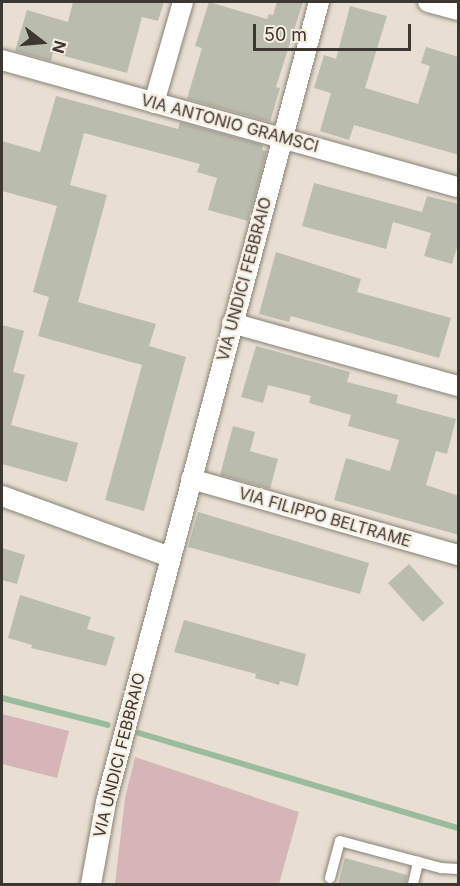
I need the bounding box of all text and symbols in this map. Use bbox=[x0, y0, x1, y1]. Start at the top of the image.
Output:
north arrow bbox=[12, 12, 72, 72]
scale bar bbox=[256, 12, 414, 50]
text: 50 m bbox=[264, 24, 307, 45]
text: N bbox=[48, 38, 71, 56]
street label: VIA ANTONIO GRAMSCI bbox=[139, 90, 321, 156]
street label: VIA UNDICI FEBBRAIO bbox=[213, 195, 275, 363]
street label: VIA FILIPPO BELTRAME bbox=[237, 483, 413, 551]
street label: VIA UNDICI FEBBRAIO bbox=[89, 671, 149, 839]

